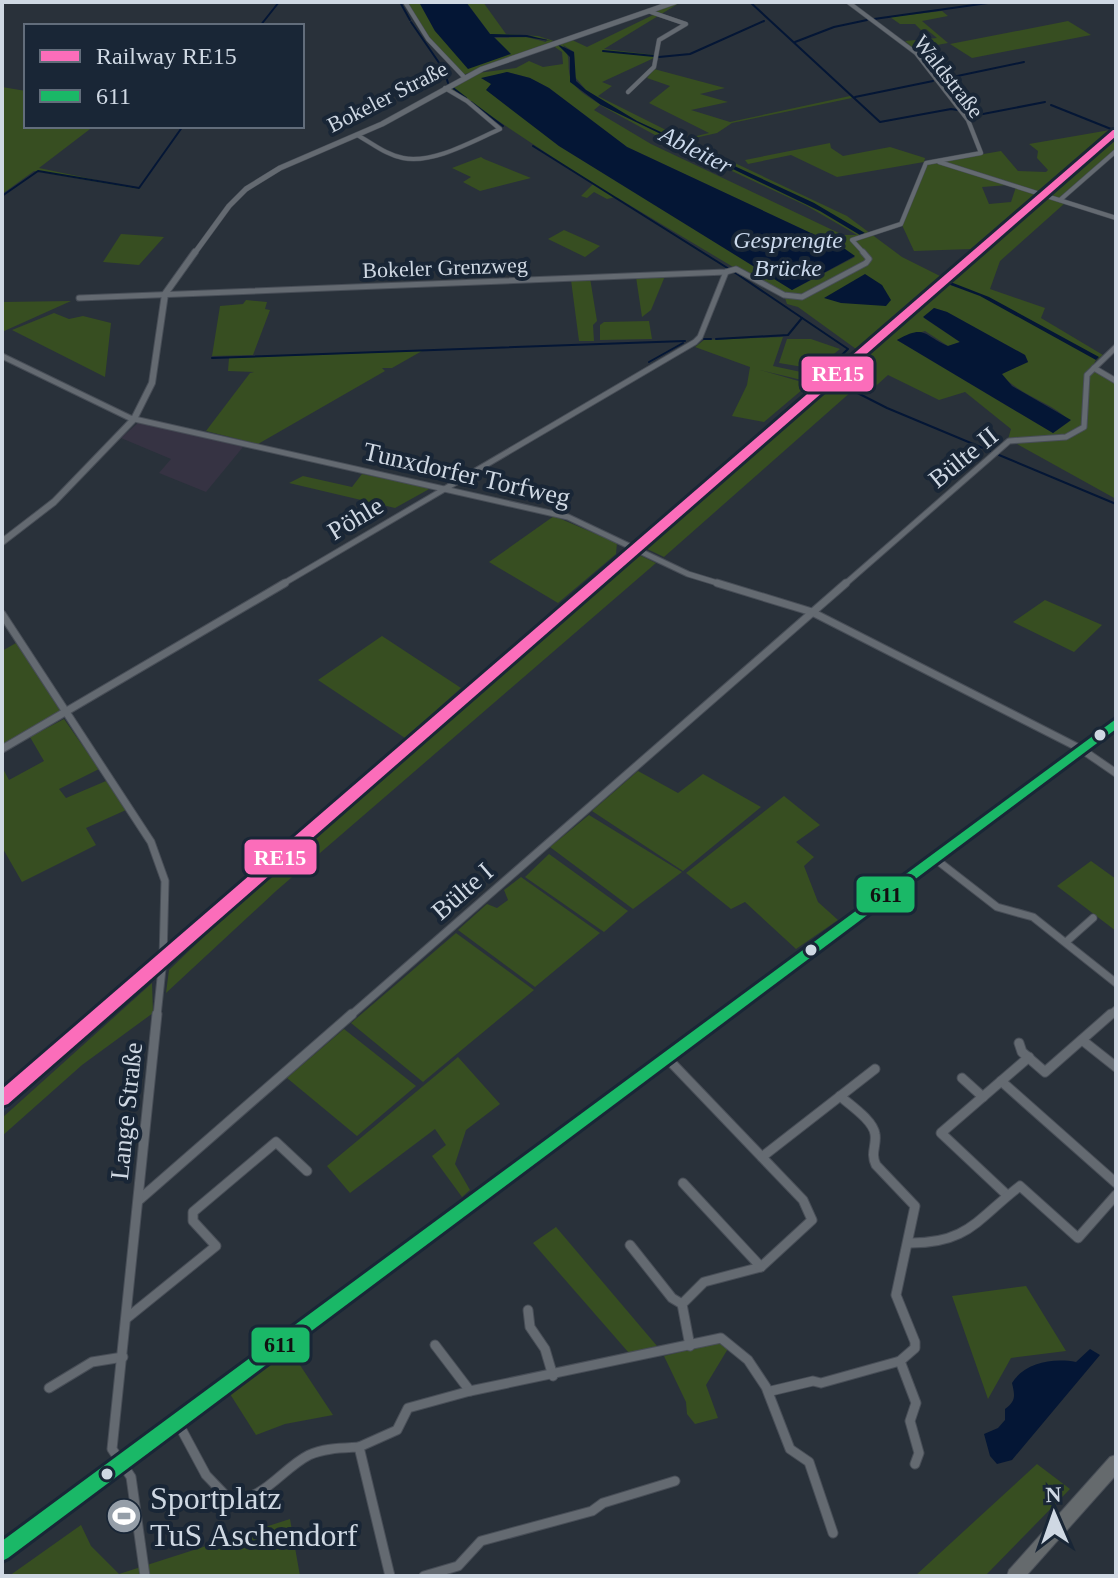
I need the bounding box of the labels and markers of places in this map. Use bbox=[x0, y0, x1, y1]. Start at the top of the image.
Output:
unlabelled marker bbox=[1092, 727, 1108, 743]
unlabelled marker bbox=[803, 942, 819, 958]
unlabelled marker bbox=[99, 1466, 115, 1482]
place label: Sportplatz TuS Aschendorf bbox=[150, 1480, 358, 1553]
sports icon: Sportplatz TuS Aschendorf bbox=[105, 1497, 143, 1535]

